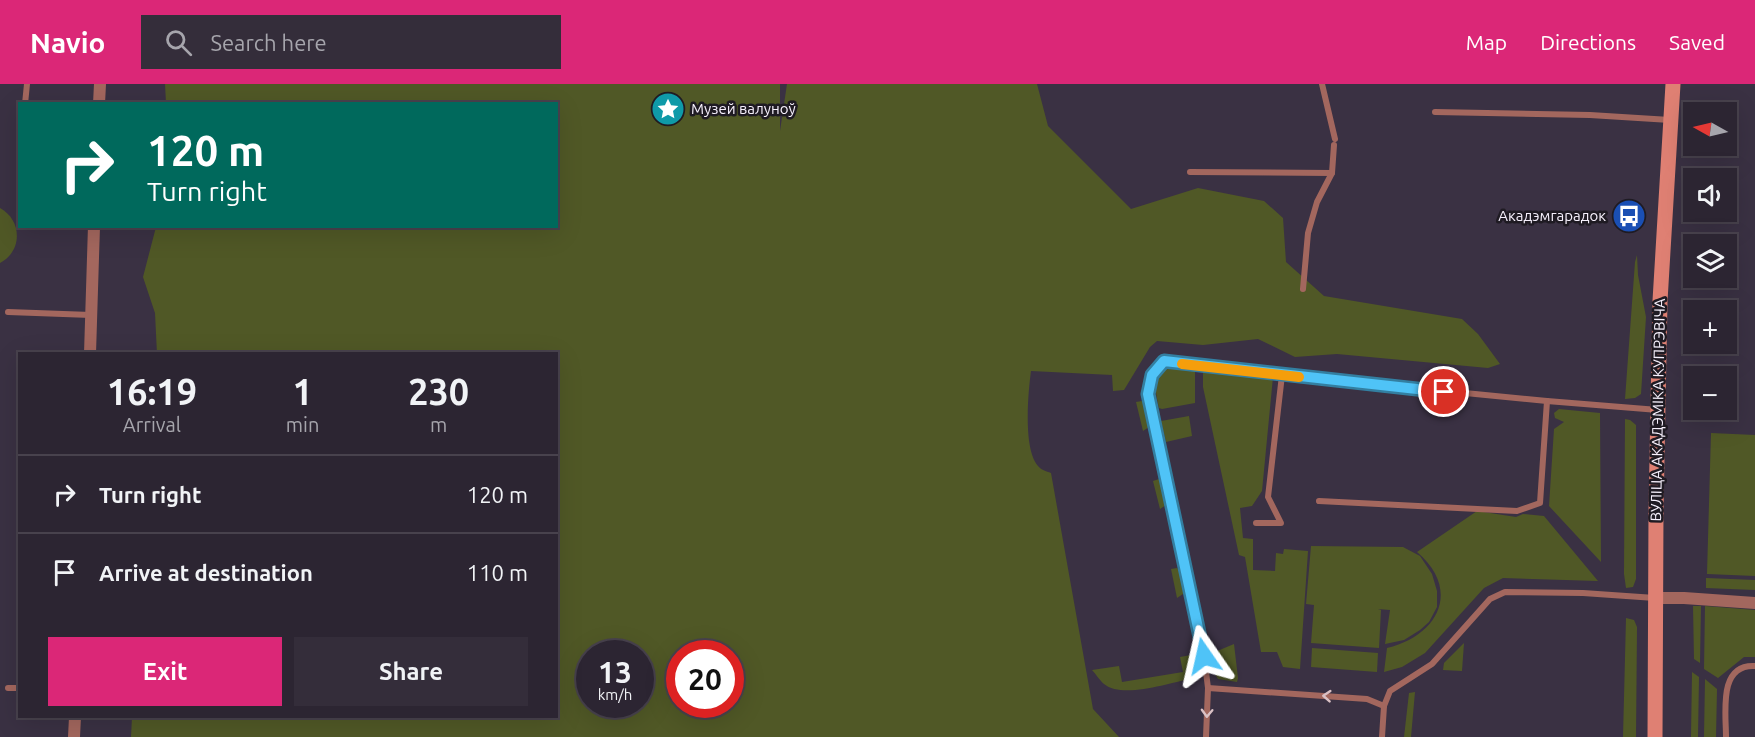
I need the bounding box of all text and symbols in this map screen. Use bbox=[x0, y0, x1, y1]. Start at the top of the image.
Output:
search box bbox=[141, 15, 561, 69]
icon: search bbox=[162, 26, 195, 59]
text: Navio bbox=[30, 27, 105, 58]
text: Search here bbox=[210, 30, 327, 55]
text: Map bbox=[1466, 30, 1507, 54]
text: Directions bbox=[1540, 30, 1636, 54]
text: Saved bbox=[1669, 30, 1725, 54]
place icon: Музей валуноў bbox=[650, 91, 686, 127]
place label: Музей валуноў bbox=[691, 100, 796, 117]
north arrow bbox=[1683, 102, 1737, 156]
map controls bbox=[1683, 102, 1737, 420]
icon: right bbox=[48, 126, 126, 204]
text: 120 m bbox=[147, 127, 264, 174]
button: sound bbox=[1683, 168, 1737, 222]
text: Turn right bbox=[147, 176, 267, 206]
bus stop icon: Акадэмгарадок bbox=[1611, 198, 1647, 234]
place label: Акадэмгарадок bbox=[1498, 207, 1606, 224]
button: layers bbox=[1683, 234, 1737, 288]
street label: ВУЛІЦА АКАДЭМІКА КУПРЭВІЧА bbox=[1647, 298, 1668, 522]
button: + bbox=[1683, 300, 1737, 354]
pin bbox=[1418, 366, 1469, 417]
button: − bbox=[1683, 366, 1737, 420]
text: 16:19 bbox=[107, 371, 197, 412]
text: 1 bbox=[292, 371, 313, 412]
text: 230 bbox=[408, 371, 469, 412]
icon: arrive bbox=[1427, 375, 1460, 408]
text: Arrival bbox=[123, 413, 181, 436]
text: min bbox=[286, 413, 319, 436]
text: m bbox=[430, 413, 447, 436]
icon: right bbox=[48, 478, 81, 511]
text: Turn right bbox=[99, 482, 201, 507]
text: 120 m bbox=[467, 482, 528, 507]
icon: arrive bbox=[48, 556, 81, 589]
text: Arrive at destination bbox=[99, 560, 313, 585]
text: 110 m bbox=[467, 560, 528, 585]
position arrow bbox=[1172, 624, 1236, 688]
button: Exit bbox=[48, 637, 282, 706]
button: Share bbox=[294, 637, 528, 706]
speed limit sign: 20 bbox=[666, 640, 744, 718]
text: 13 bbox=[598, 655, 632, 689]
text: km/h bbox=[598, 686, 632, 703]
one-way arrow bbox=[1322, 690, 1331, 703]
one-way arrow bbox=[1201, 708, 1214, 717]

